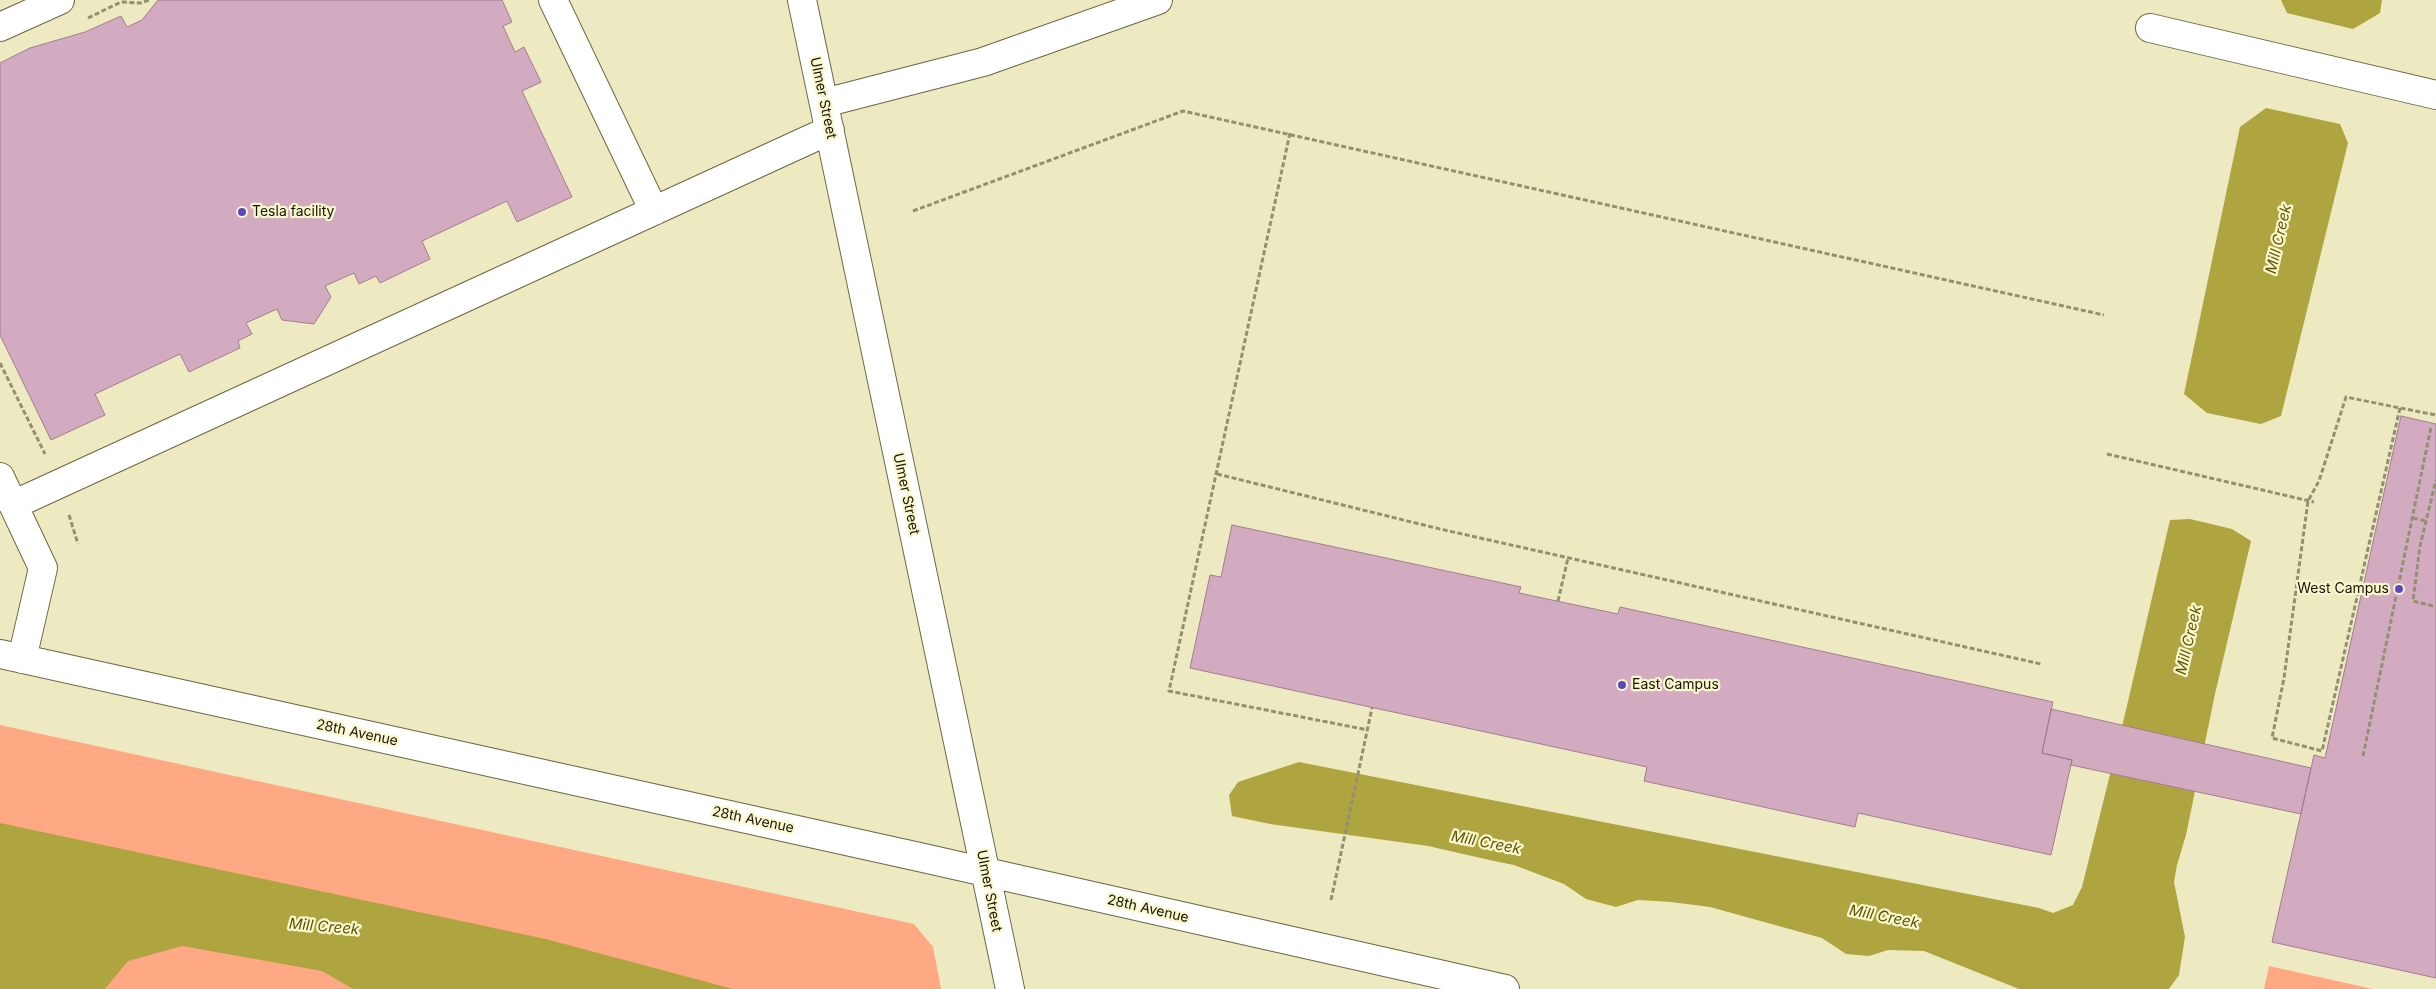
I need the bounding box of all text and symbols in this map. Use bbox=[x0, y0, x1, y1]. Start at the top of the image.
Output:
street label: Ulmer Street bbox=[806, 56, 840, 140]
water label: Mill Creek bbox=[2262, 203, 2296, 275]
place label: Tesla facility bbox=[252, 204, 334, 220]
marker: Tesla facility bbox=[236, 206, 248, 218]
street label: Ulmer Street bbox=[889, 452, 923, 536]
place label: West Campus bbox=[2297, 581, 2389, 597]
marker: West Campus bbox=[2393, 583, 2405, 595]
water label: Mill Creek bbox=[2172, 604, 2206, 676]
place label: East Campus bbox=[1632, 677, 1719, 693]
marker: East Campus bbox=[1616, 679, 1628, 691]
street label: 28th Avenue bbox=[315, 716, 399, 750]
street label: 28th Avenue bbox=[711, 803, 795, 837]
water label: Mill Creek bbox=[1450, 827, 1522, 859]
street label: Ulmer Street bbox=[973, 849, 1005, 933]
street label: 28th Avenue bbox=[1106, 891, 1190, 927]
water label: Mill Creek bbox=[1848, 901, 1920, 933]
water label: Mill Creek bbox=[288, 915, 360, 939]

